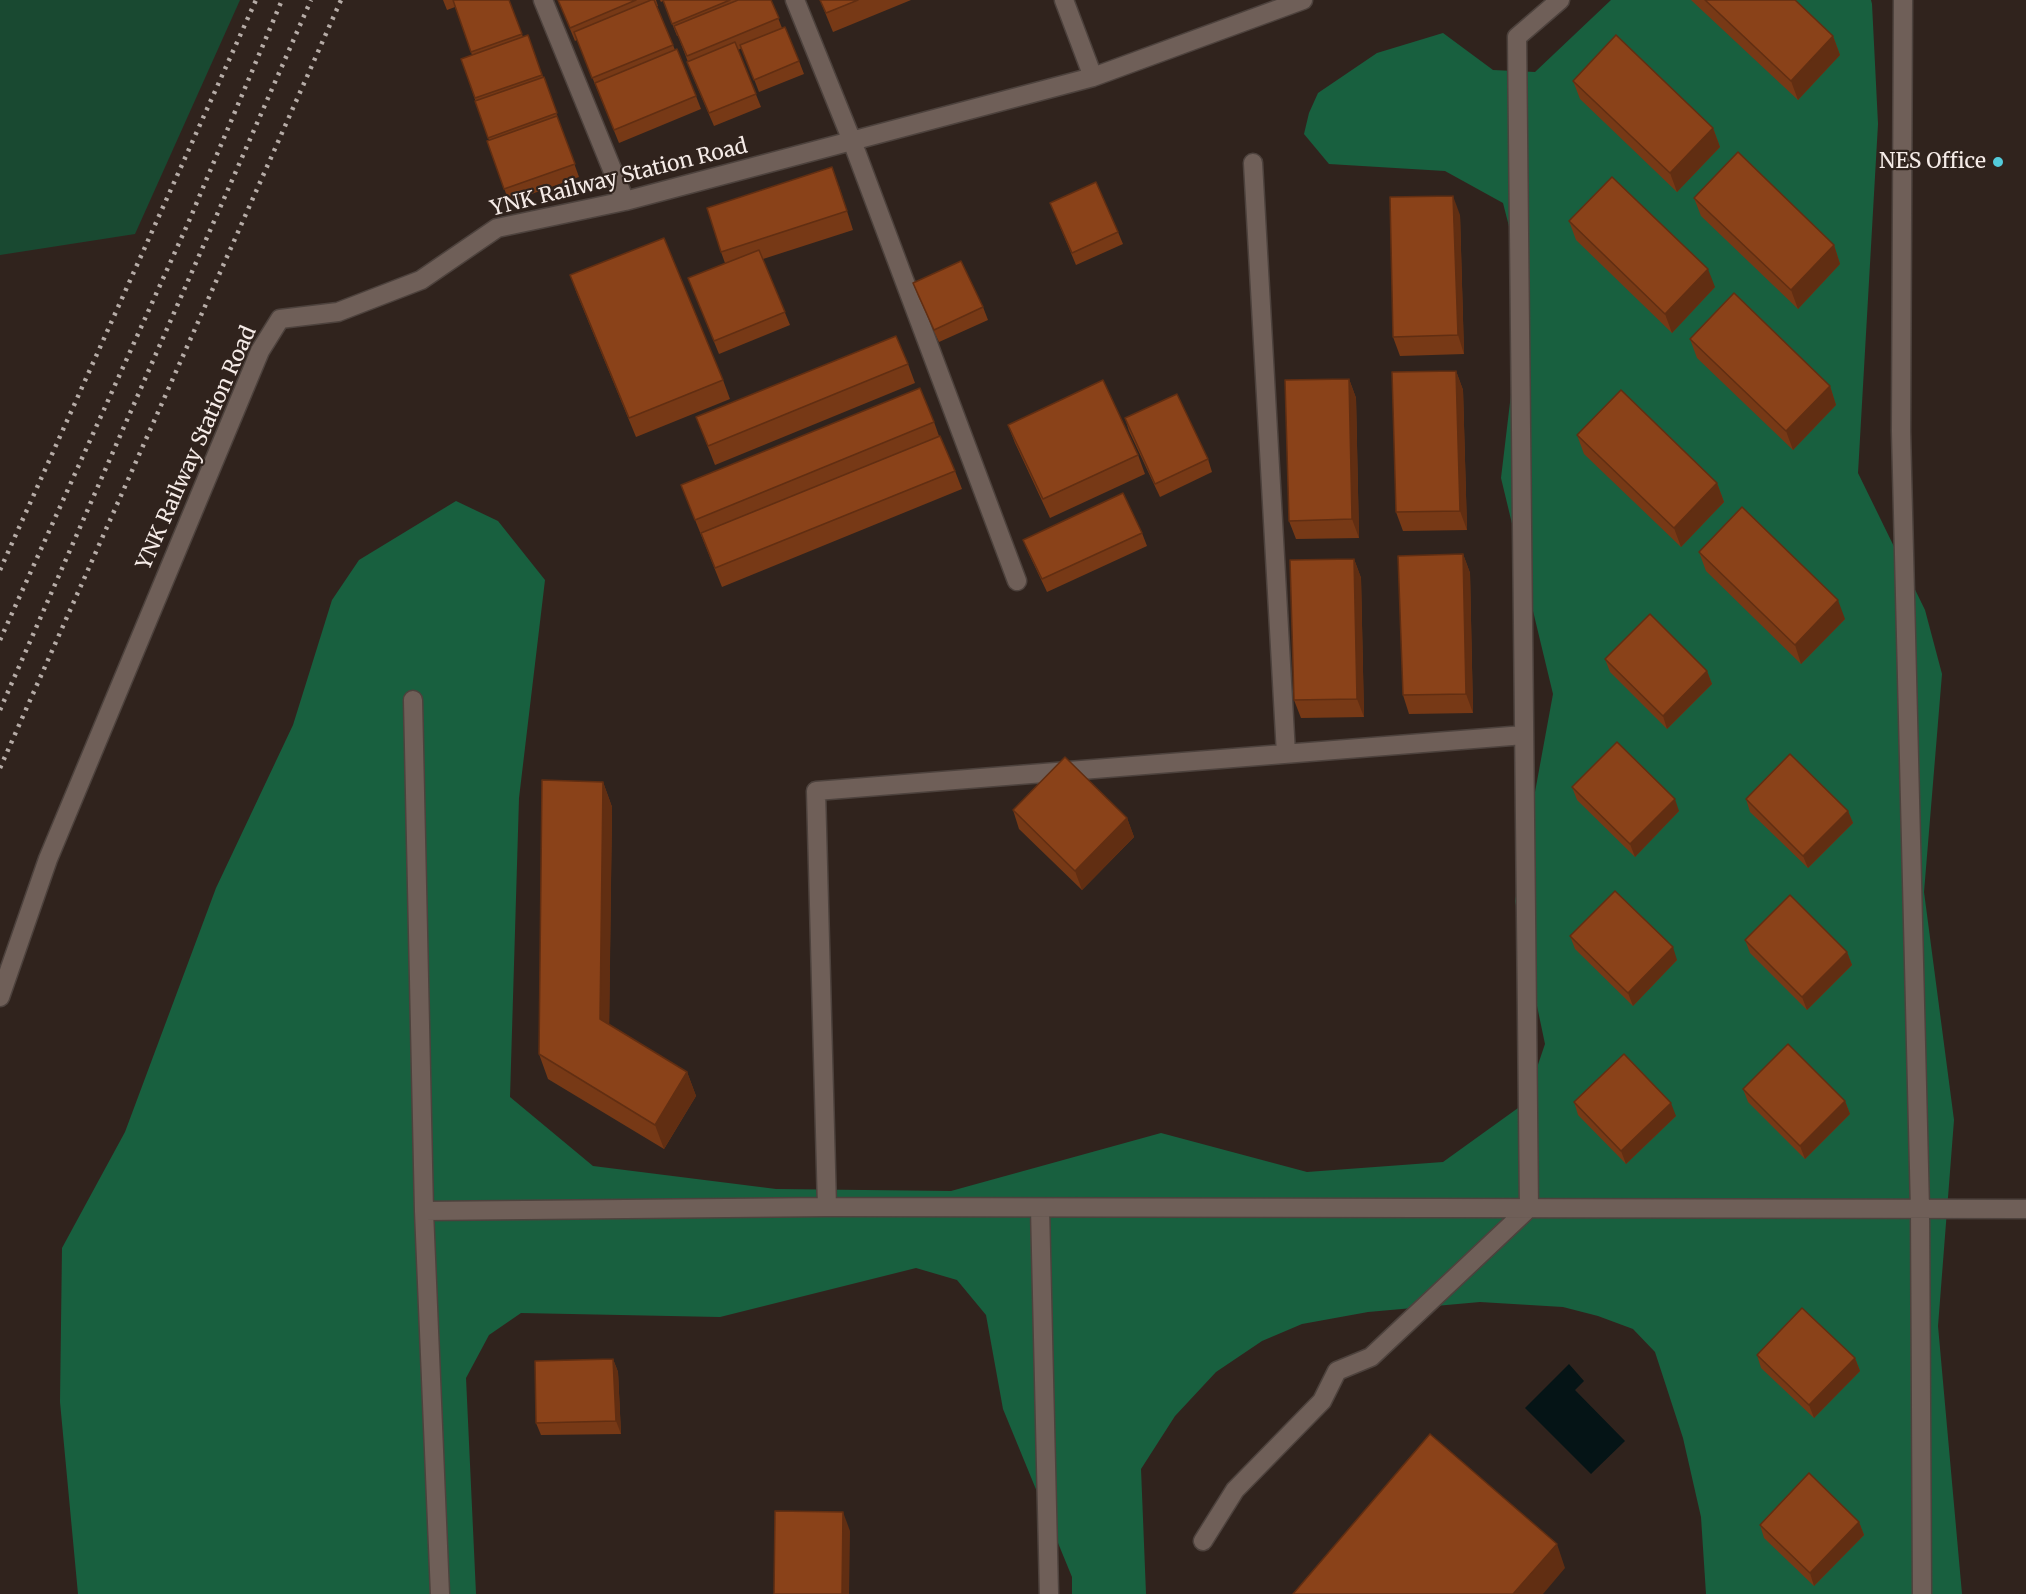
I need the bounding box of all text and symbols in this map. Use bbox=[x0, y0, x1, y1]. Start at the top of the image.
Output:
street label: YNK Railway Station Road bbox=[488, 134, 750, 222]
place label: NES Office bbox=[1879, 149, 1986, 175]
marker: NES Office bbox=[1991, 155, 2005, 169]
street label: YNK Railway Station Road bbox=[132, 322, 262, 574]

